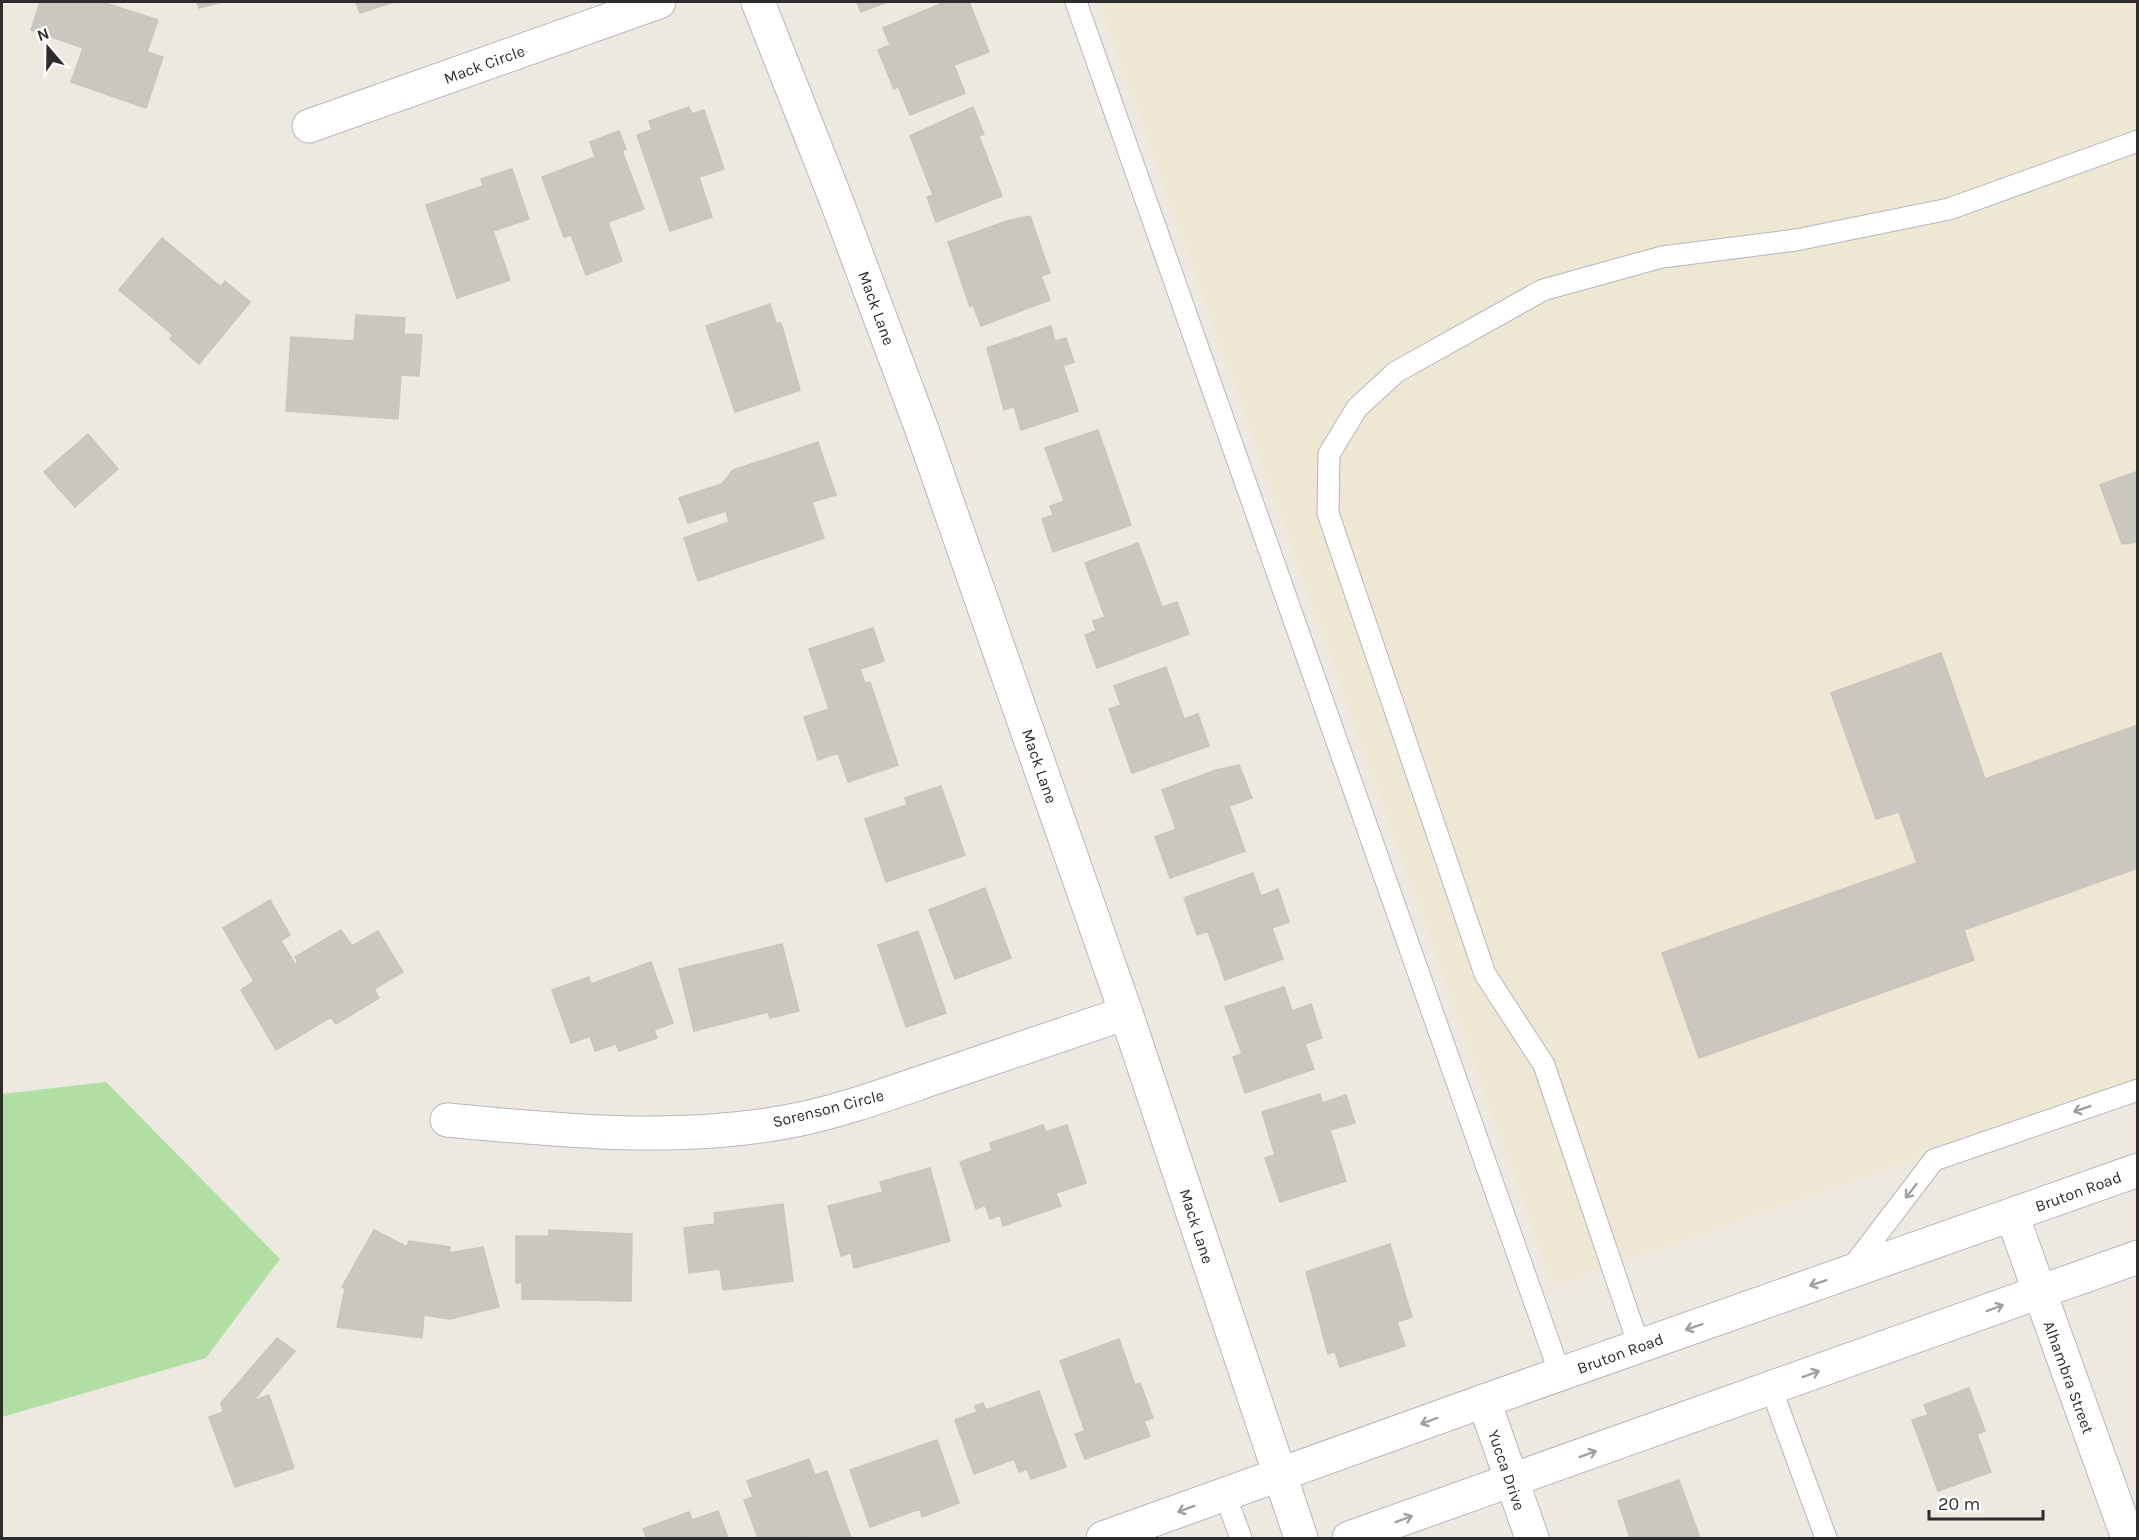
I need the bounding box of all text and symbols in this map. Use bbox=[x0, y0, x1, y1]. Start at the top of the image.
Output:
north arrow bbox=[18, 18, 78, 78]
text: N bbox=[34, 23, 52, 45]
street label: Mack Circle bbox=[441, 41, 527, 88]
street label: Mack Lane bbox=[854, 268, 899, 348]
street label: Mack Lane bbox=[1018, 726, 1061, 806]
street label: Sorenson Circle bbox=[771, 1085, 886, 1131]
one-way arrow bbox=[2073, 1104, 2092, 1115]
street label: Bruton Road bbox=[2032, 1167, 2124, 1216]
one-way arrow bbox=[1905, 1183, 1918, 1199]
street label: Mack Lane bbox=[1176, 1186, 1218, 1266]
one-way arrow bbox=[1809, 1279, 1828, 1290]
one-way arrow bbox=[1985, 1302, 2003, 1313]
street label: Alhambra Street bbox=[2039, 1318, 2098, 1436]
one-way arrow bbox=[1685, 1322, 1704, 1333]
street label: Bruton Road bbox=[1574, 1329, 1666, 1378]
one-way arrow bbox=[1801, 1368, 1820, 1379]
one-way arrow bbox=[1420, 1416, 1439, 1427]
street label: Yucca Drive bbox=[1484, 1427, 1529, 1513]
one-way arrow bbox=[1578, 1447, 1597, 1458]
scale bar bbox=[1929, 1483, 2043, 1521]
text: 20 m bbox=[1938, 1493, 1980, 1515]
one-way arrow bbox=[1177, 1504, 1196, 1515]
one-way arrow bbox=[1394, 1512, 1413, 1523]

